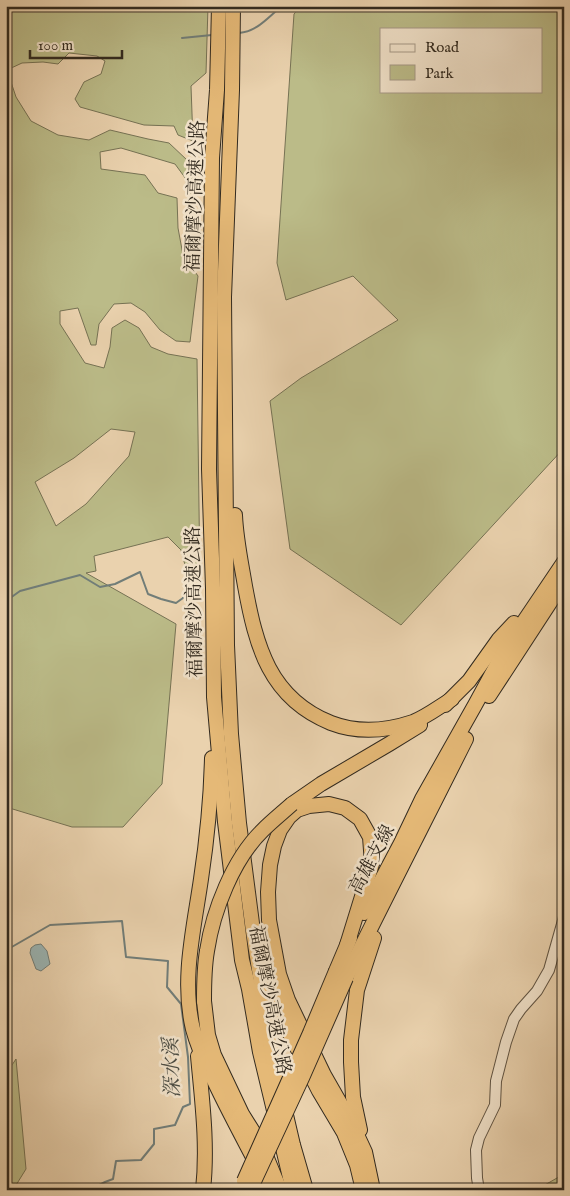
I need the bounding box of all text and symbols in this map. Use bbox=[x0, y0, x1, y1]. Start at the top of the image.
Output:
scale bar bbox=[30, 28, 122, 60]
legend bbox=[380, 28, 542, 92]
text: 100 m bbox=[38, 36, 74, 55]
text: Road bbox=[425, 38, 460, 57]
text: Park bbox=[425, 64, 455, 83]
street label: 福爾摩沙高速公路 bbox=[181, 120, 211, 272]
street label: 福爾摩沙高速公路 bbox=[182, 526, 208, 678]
street label: 高雄支線 bbox=[344, 821, 401, 899]
street label: 福爾摩沙高速公路 bbox=[243, 923, 295, 1077]
water label: 深水溪 bbox=[159, 1036, 186, 1098]

